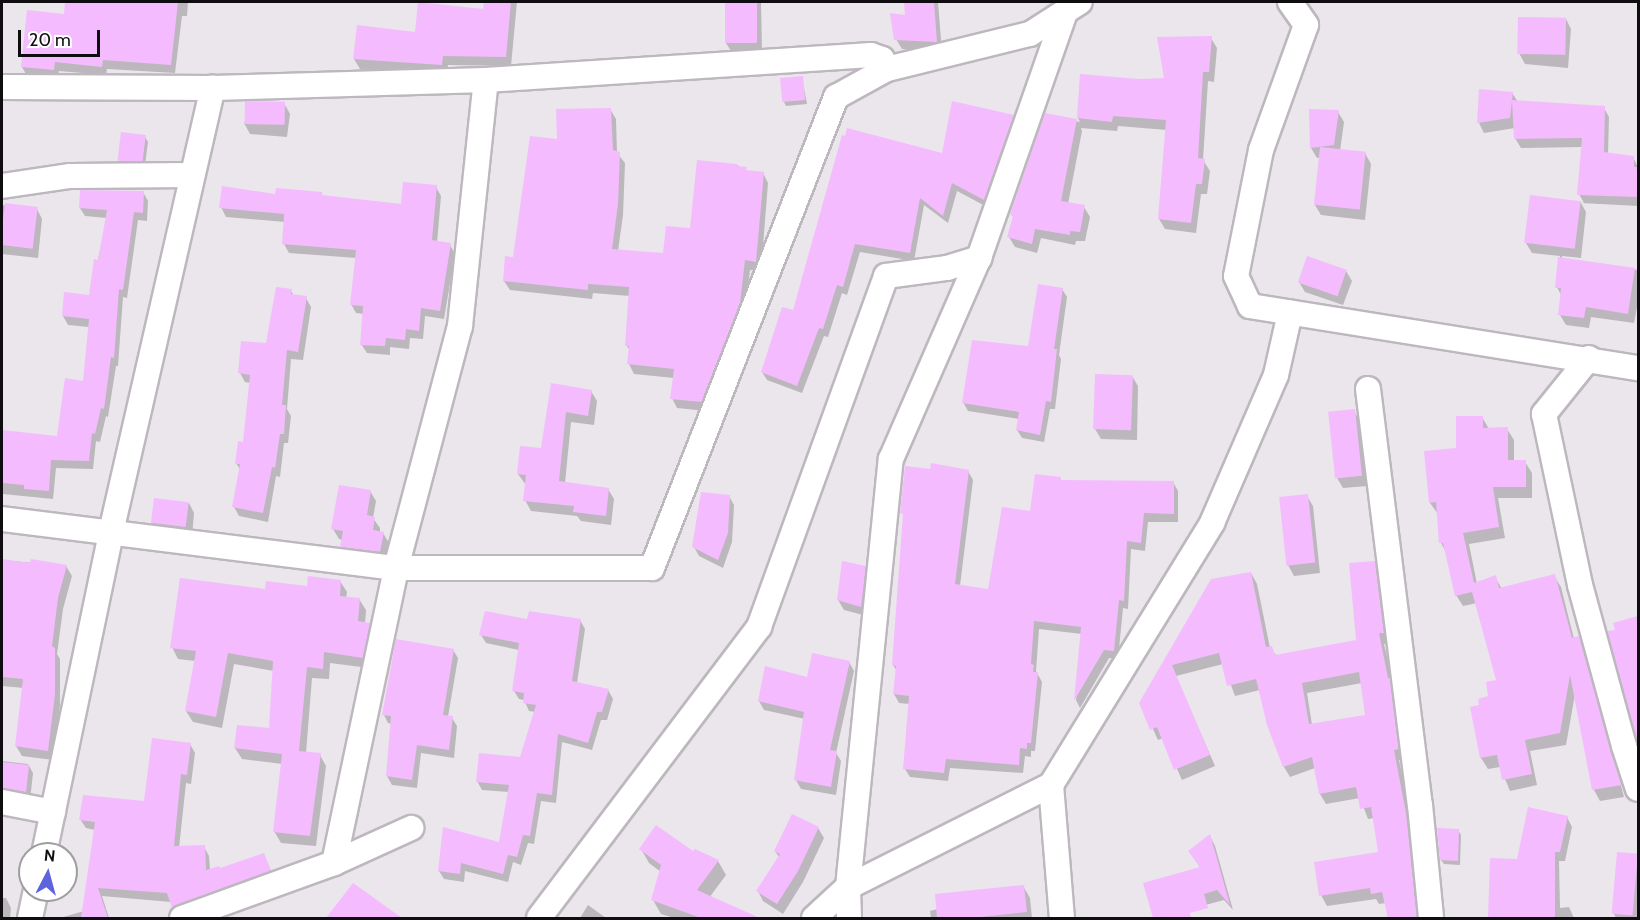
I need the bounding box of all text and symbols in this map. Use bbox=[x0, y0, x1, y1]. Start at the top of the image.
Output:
scale bar bbox=[21, 18, 104, 56]
text: 20 m bbox=[29, 29, 71, 51]
north arrow bbox=[18, 842, 78, 902]
text: N bbox=[43, 846, 56, 866]

